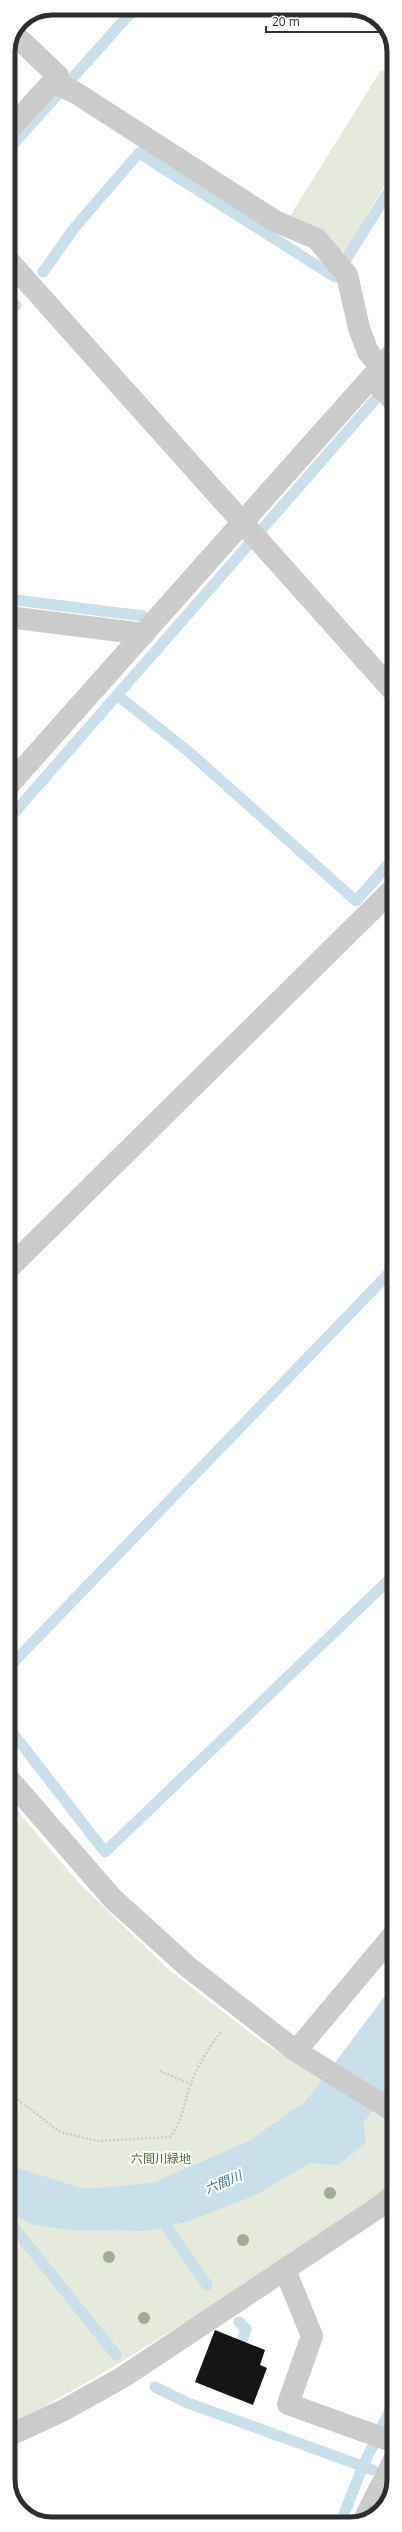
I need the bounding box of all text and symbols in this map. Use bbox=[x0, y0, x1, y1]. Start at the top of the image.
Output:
scale bar bbox=[266, 8, 378, 34]
text: 20 m bbox=[272, 13, 300, 30]
park label: 六間川緑地 bbox=[131, 2150, 191, 2167]
water label: 六間川 bbox=[202, 2165, 246, 2198]

